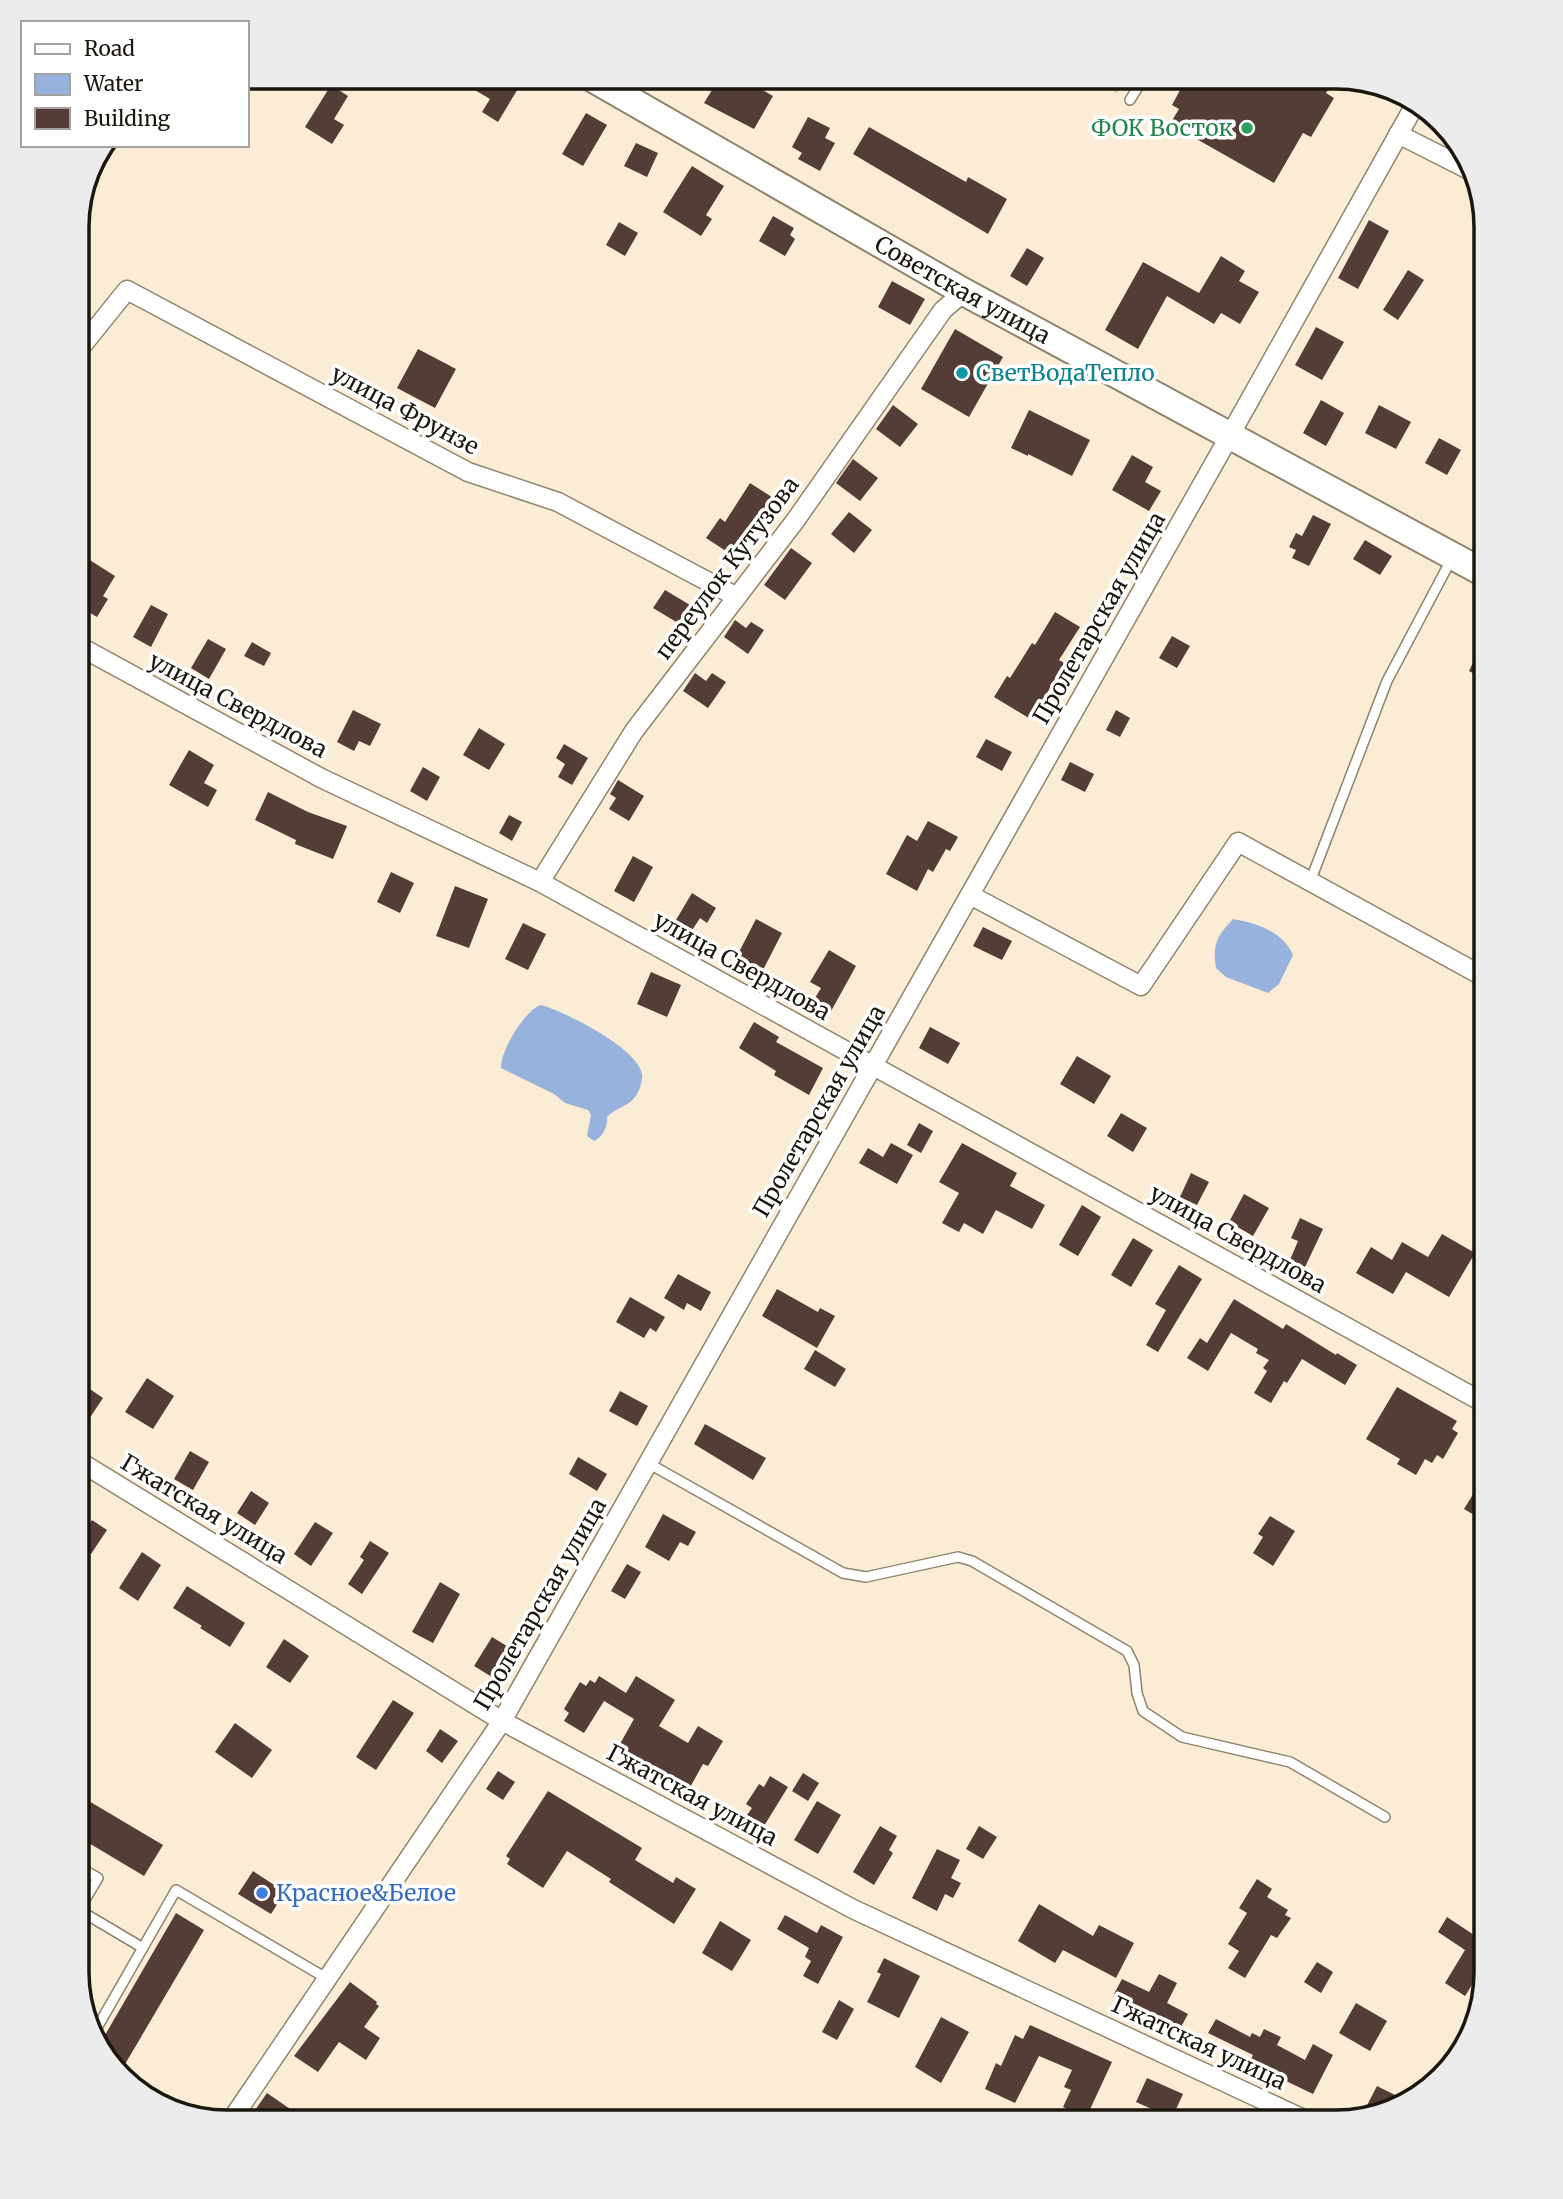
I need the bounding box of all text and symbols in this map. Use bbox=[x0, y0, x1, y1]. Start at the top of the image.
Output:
legend bbox=[21, 21, 248, 147]
text: Road bbox=[84, 35, 135, 62]
text: Water bbox=[83, 70, 143, 97]
text: Building bbox=[84, 105, 171, 132]
place label: ФОК Восток bbox=[1091, 113, 1233, 142]
marker: ФОК Восток bbox=[1239, 120, 1255, 136]
street label: Советская улица bbox=[870, 229, 1055, 350]
street label: улица Фрунзе bbox=[326, 358, 484, 461]
place label: СветВодаТепло bbox=[976, 358, 1155, 387]
marker: СветВодаТепло bbox=[954, 365, 970, 381]
street label: переулок Кутузова bbox=[648, 471, 805, 665]
street label: Пролетарская улица bbox=[1026, 506, 1171, 729]
street label: улица Свердлова bbox=[144, 645, 332, 764]
street label: улица Свердлова bbox=[649, 905, 836, 1026]
street label: Пролетарская улица bbox=[746, 999, 891, 1222]
street label: улица Свердлова bbox=[1145, 1178, 1332, 1299]
street label: Гжатская улица bbox=[116, 1447, 293, 1570]
street label: Пролетарская улица bbox=[467, 1492, 612, 1715]
street label: Гжатская улица bbox=[602, 1737, 783, 1852]
place label: Красное&Белое bbox=[276, 1878, 456, 1907]
marker: Красное&Белое bbox=[254, 1885, 270, 1901]
street label: Гжатская улица bbox=[1107, 1989, 1291, 2096]

